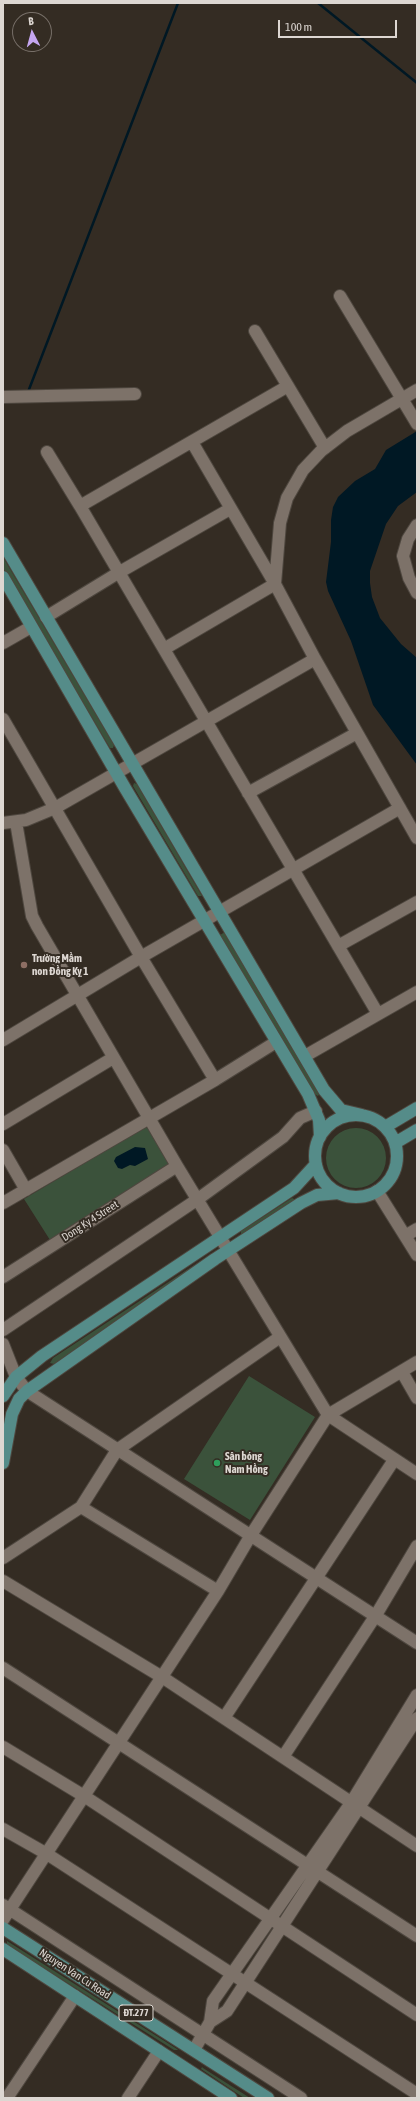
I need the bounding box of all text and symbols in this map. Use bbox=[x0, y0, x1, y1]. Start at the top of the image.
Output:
north arrow bbox=[12, 12, 52, 52]
scale bar bbox=[280, 12, 399, 38]
text: B bbox=[28, 15, 34, 27]
text: 100 m bbox=[285, 20, 312, 34]
place label: Trường Mầm non Đồng Kỵ 1 bbox=[32, 952, 89, 978]
marker: Trường Mầm non Đồng Kỵ 1 bbox=[19, 960, 29, 970]
street label: Dong Ky 4 Street bbox=[59, 1198, 121, 1244]
place label: Sân bóng Nam Hồng bbox=[225, 1450, 268, 1476]
marker: Sân bóng Nam Hồng bbox=[212, 1458, 222, 1468]
street label: Nguyen Van Cu Road bbox=[37, 1946, 113, 2002]
road number: ĐT.277 bbox=[119, 2005, 153, 2021]

